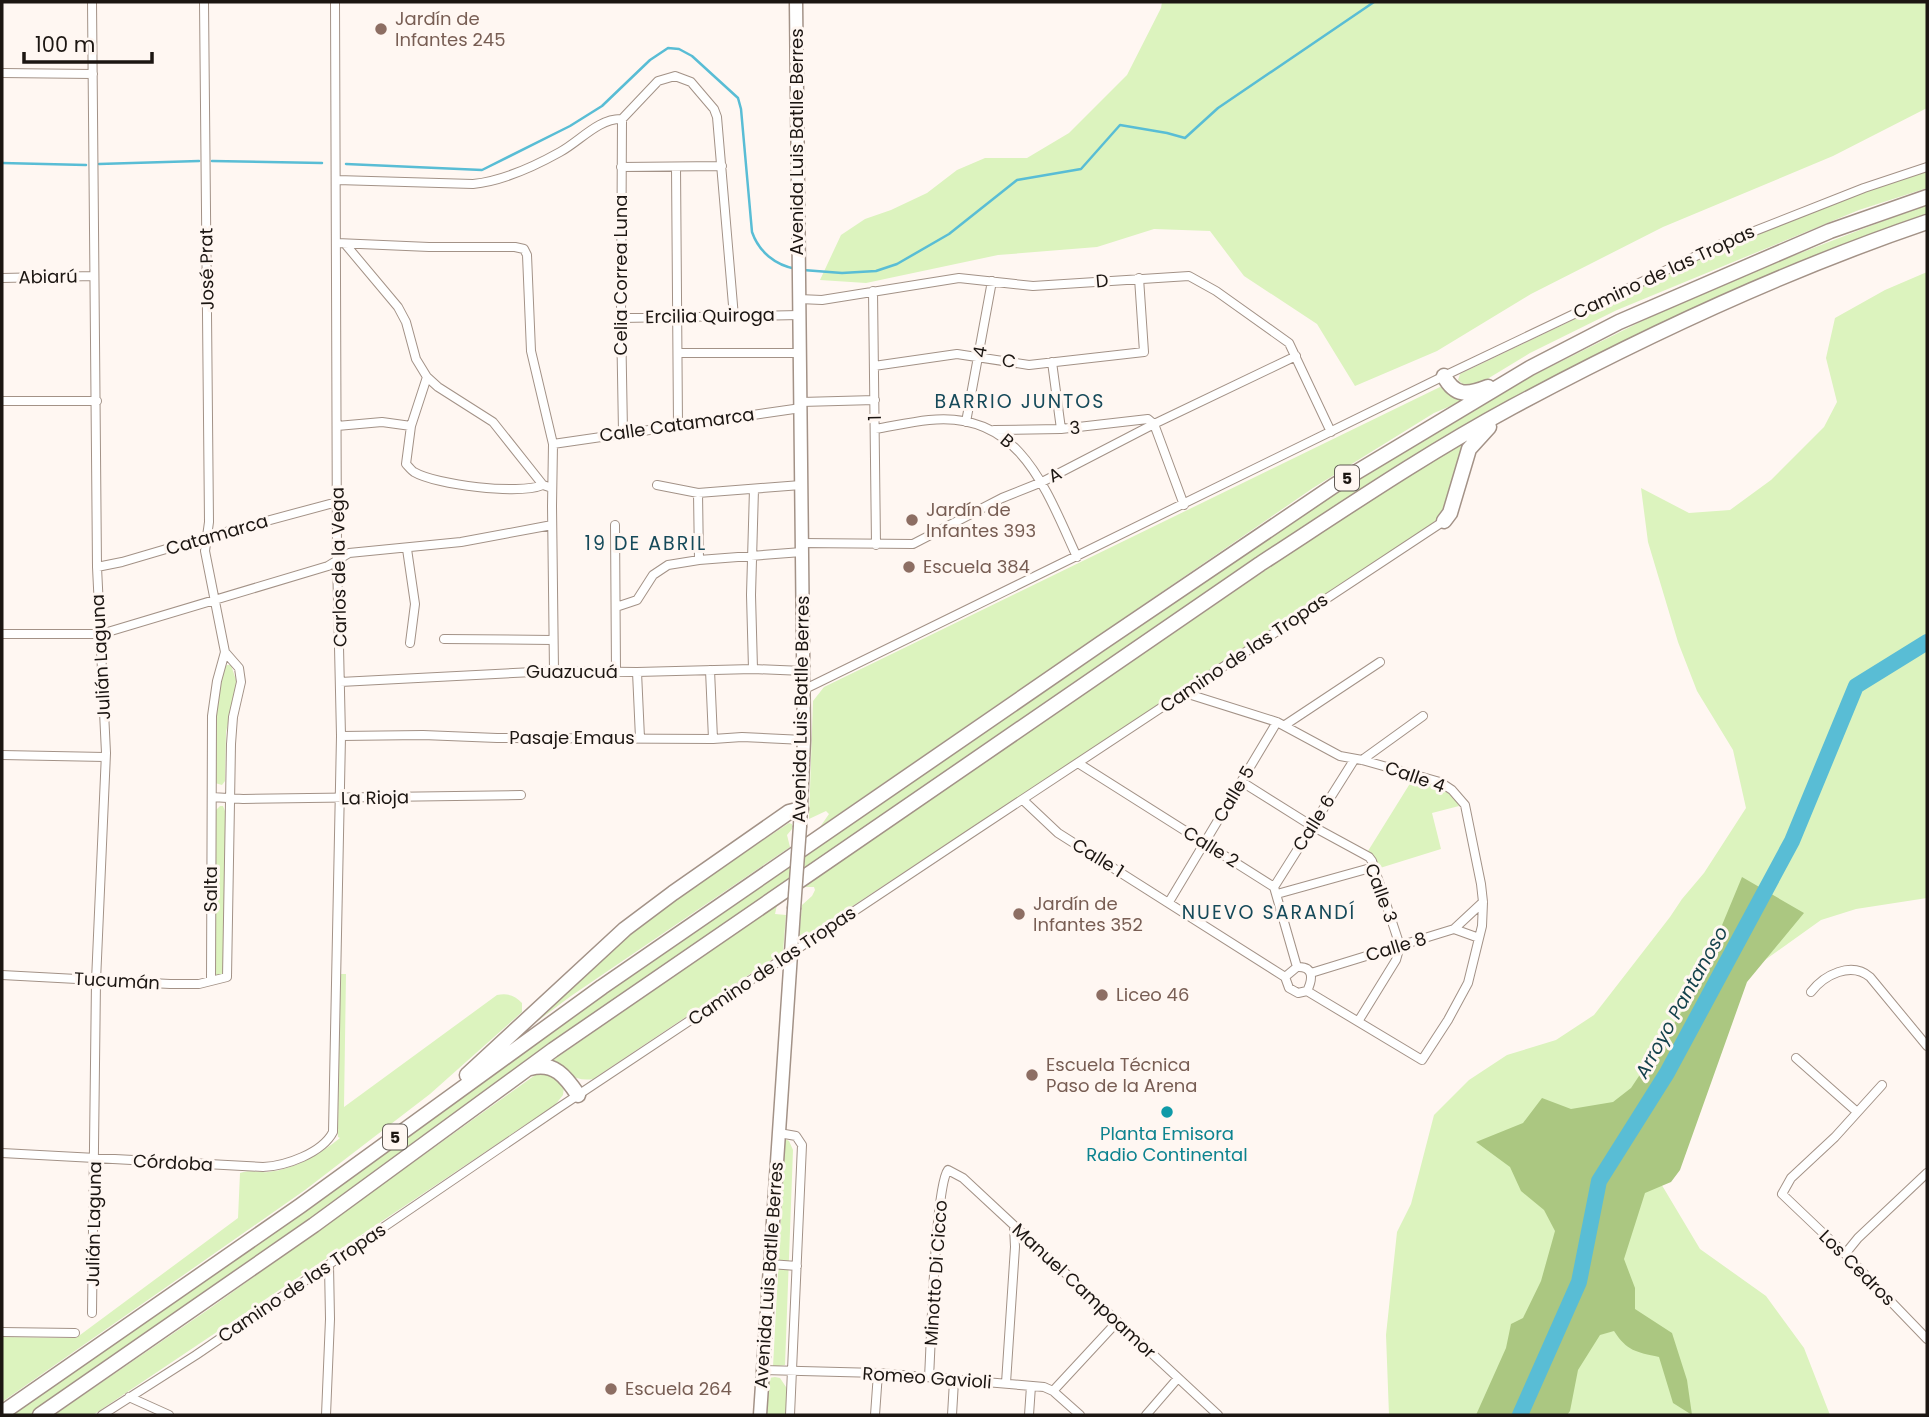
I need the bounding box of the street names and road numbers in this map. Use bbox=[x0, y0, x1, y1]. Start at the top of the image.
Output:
street label: Avenida Luis Batlle Berres bbox=[784, 28, 809, 256]
street label: Celia Correa Luna bbox=[608, 195, 633, 355]
street label: Camino de las Tropas bbox=[1569, 218, 1759, 325]
street label: José Prat bbox=[193, 228, 220, 310]
street label: Abiarú bbox=[18, 263, 78, 290]
street label: D bbox=[1095, 267, 1109, 294]
street label: Ercilia Quiroga bbox=[645, 302, 775, 329]
street label: 4 bbox=[966, 344, 993, 360]
street label: C bbox=[1000, 347, 1018, 374]
street label: Calle Catamarca bbox=[598, 401, 756, 448]
street label: 1 bbox=[862, 415, 887, 421]
street label: 3 bbox=[1068, 415, 1082, 440]
street label: B bbox=[995, 427, 1020, 454]
street label: A bbox=[1044, 461, 1066, 488]
road number: 5 bbox=[1335, 466, 1359, 491]
street label: Carlos de la Vega bbox=[325, 487, 352, 647]
street label: Catamarca bbox=[163, 508, 271, 561]
street label: Camino de las Tropas bbox=[1155, 587, 1333, 718]
street label: Julián Laguna bbox=[85, 594, 116, 720]
street label: Avenida Luis Batlle Berres bbox=[786, 595, 815, 823]
street label: Guazucuá bbox=[526, 659, 618, 684]
street label: Pasaje Emaus bbox=[509, 725, 635, 750]
street label: Calle 4 bbox=[1382, 755, 1449, 798]
street label: Calle 5 bbox=[1207, 761, 1260, 827]
street label: La Rioja bbox=[341, 784, 409, 811]
street label: Calle 6 bbox=[1286, 790, 1341, 856]
street label: Calle 2 bbox=[1179, 820, 1244, 873]
street label: Calle 1 bbox=[1068, 832, 1129, 883]
street label: Calle 3 bbox=[1359, 860, 1404, 926]
street label: Salta bbox=[198, 866, 223, 912]
street label: Camino de las Tropas bbox=[683, 900, 861, 1031]
street label: Calle 8 bbox=[1362, 925, 1429, 968]
street label: Tucumán bbox=[73, 966, 161, 995]
road number: 5 bbox=[383, 1124, 407, 1149]
street label: Córdoba bbox=[132, 1148, 214, 1177]
street label: Julián Laguna bbox=[80, 1161, 107, 1287]
street label: Avenida Luis Batlle Berres bbox=[748, 1161, 789, 1389]
street label: Minotto Di Cicco bbox=[918, 1199, 953, 1347]
street label: Camino de las Tropas bbox=[213, 1217, 391, 1348]
street label: Manuel Campoamor bbox=[1007, 1217, 1162, 1364]
street label: Los Cedros bbox=[1814, 1224, 1901, 1311]
street label: Romeo Gavioli bbox=[862, 1361, 993, 1394]

